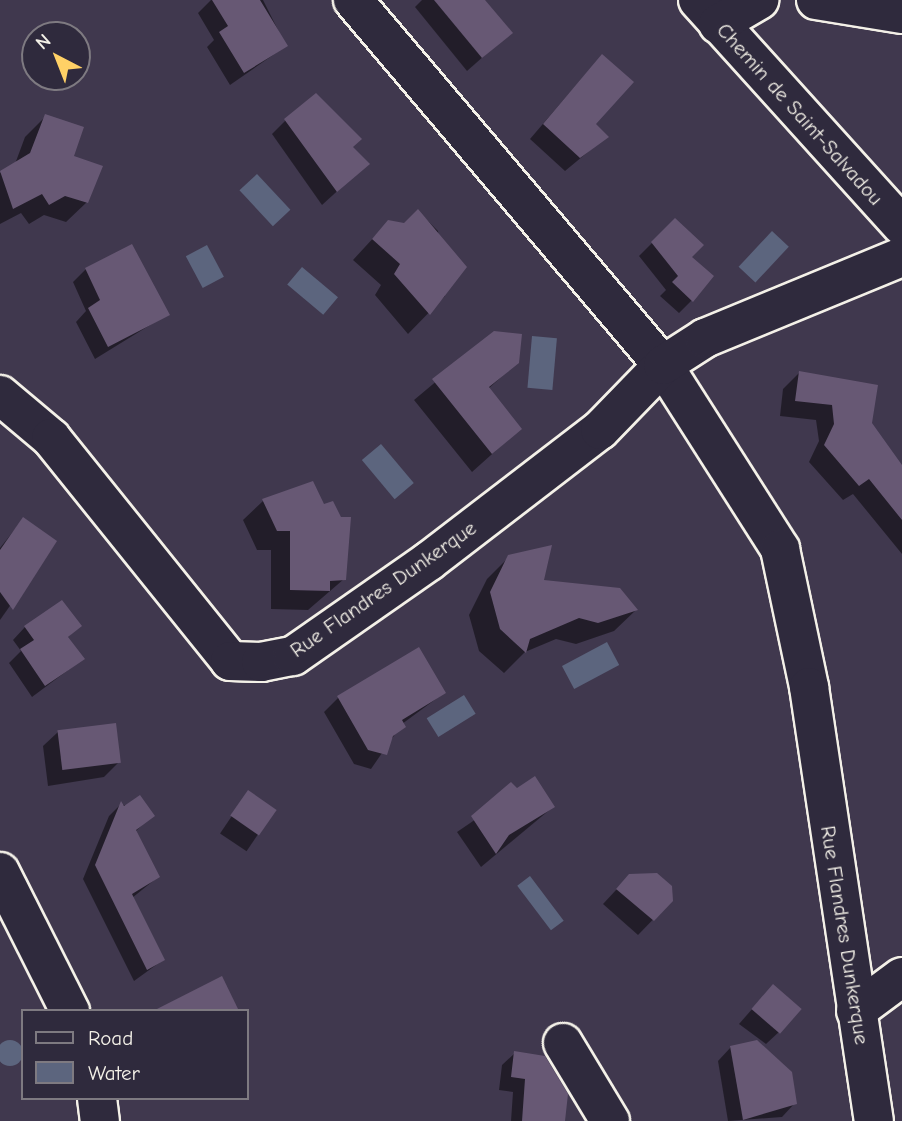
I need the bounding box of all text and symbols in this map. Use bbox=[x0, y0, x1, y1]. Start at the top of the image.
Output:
street label: Chemin de Saint-Salvadou bbox=[711, 18, 889, 210]
north arrow bbox=[21, 21, 91, 91]
text: N bbox=[31, 30, 55, 54]
street label: Rue Flandres Dunkerque bbox=[285, 515, 481, 663]
street label: Rue Flandres Dunkerque bbox=[815, 824, 875, 1046]
legend bbox=[21, 1009, 248, 1100]
text: Road bbox=[88, 1026, 133, 1050]
text: Water bbox=[88, 1061, 140, 1085]

